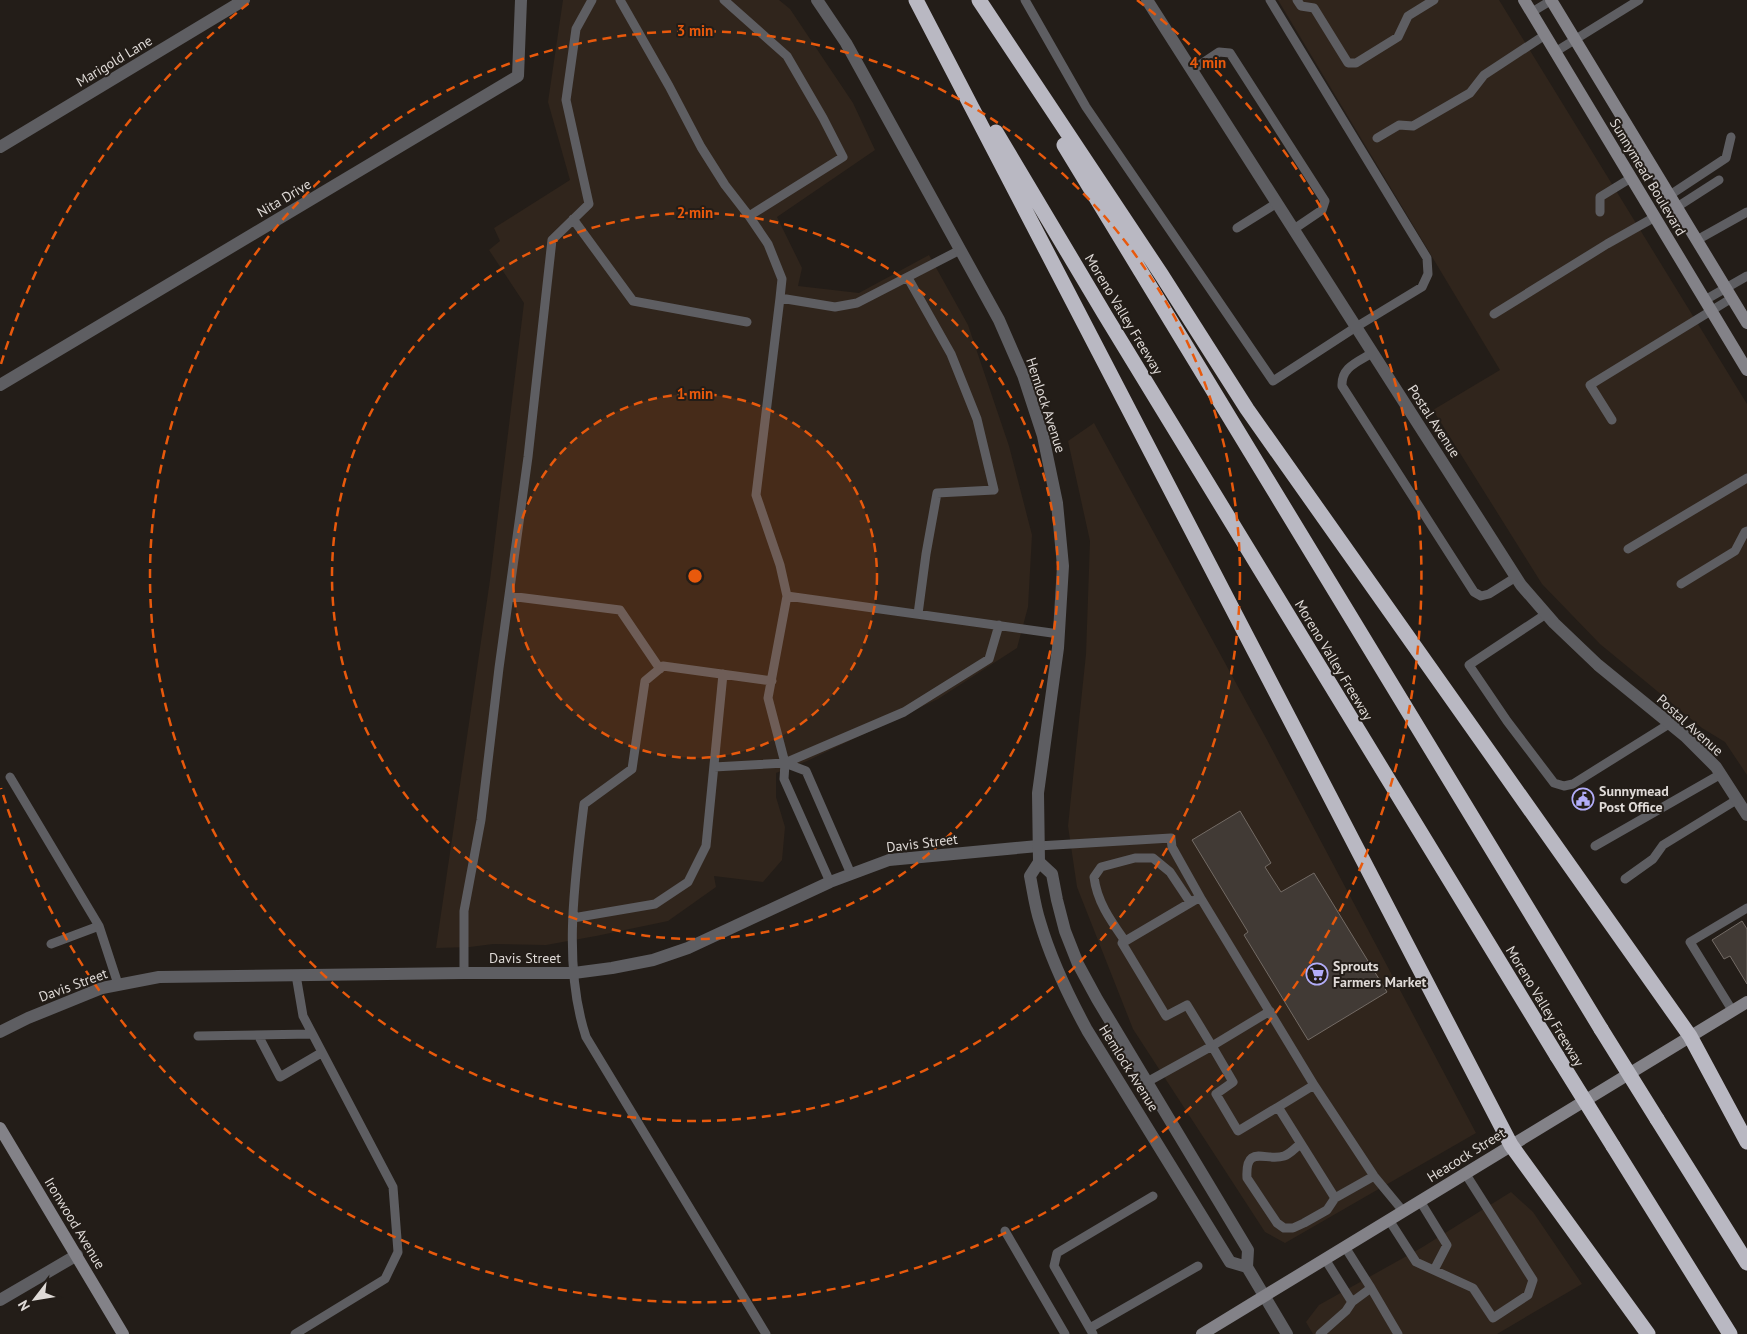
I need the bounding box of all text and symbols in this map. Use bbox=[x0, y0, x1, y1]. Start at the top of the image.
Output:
text: 3 min bbox=[677, 21, 713, 40]
street label: Marigold Lane bbox=[73, 31, 155, 91]
text: 4 min bbox=[1190, 53, 1226, 72]
street label: Sunnymead Boulevard bbox=[1606, 115, 1690, 239]
street label: Nita Drive bbox=[254, 175, 314, 221]
text: 2 min bbox=[677, 203, 713, 222]
street label: Moreno Valley Freeway bbox=[1081, 250, 1167, 378]
street label: Hemlock Avenue bbox=[1022, 355, 1070, 455]
street label: Postal Avenue bbox=[1404, 381, 1464, 461]
text: 1 min bbox=[677, 384, 713, 403]
centre of rings bbox=[686, 567, 704, 585]
street label: Moreno Valley Freeway bbox=[1291, 596, 1377, 724]
street label: Postal Avenue bbox=[1653, 690, 1727, 760]
place label: Sunnymead Post Office bbox=[1599, 782, 1669, 816]
public building icon: Sunnymead Post Office bbox=[1571, 787, 1595, 811]
street label: Davis Street bbox=[885, 830, 959, 856]
street label: Moreno Valley Freeway bbox=[1502, 942, 1588, 1070]
street label: Davis Street bbox=[489, 949, 561, 967]
place label: Sprouts Farmers Market bbox=[1333, 957, 1427, 991]
supermarket icon: Sprouts Farmers Market bbox=[1305, 962, 1329, 986]
street label: Davis Street bbox=[36, 964, 110, 1006]
street label: Hemlock Avenue bbox=[1095, 1021, 1163, 1115]
street label: Heacock Street bbox=[1423, 1124, 1509, 1186]
street label: Ironwood Avenue bbox=[41, 1174, 109, 1272]
north arrow bbox=[10, 1274, 60, 1324]
text: N bbox=[14, 1297, 34, 1314]

